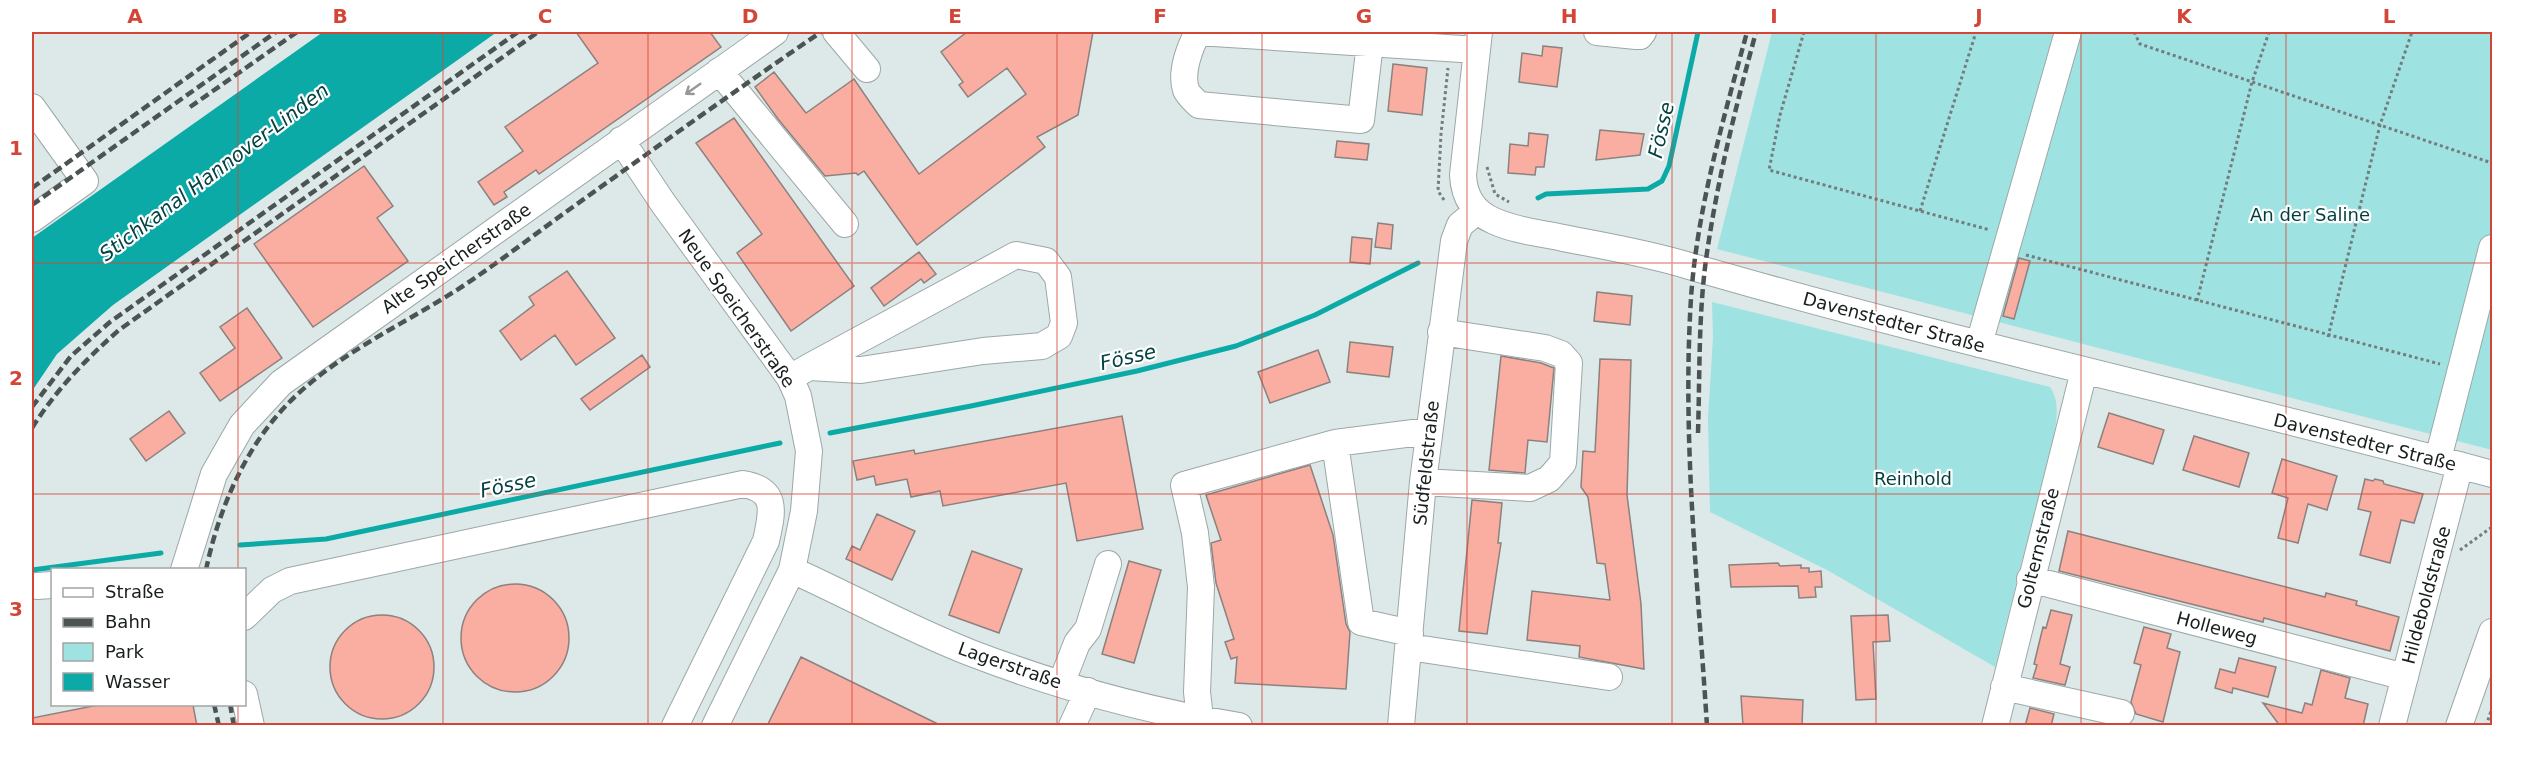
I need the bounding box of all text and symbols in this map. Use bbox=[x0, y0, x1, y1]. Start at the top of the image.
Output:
text: A bbox=[127, 4, 143, 28]
text: B bbox=[332, 4, 348, 28]
text: C bbox=[538, 4, 552, 28]
text: D bbox=[742, 4, 758, 28]
text: E bbox=[948, 4, 962, 28]
text: F bbox=[1153, 4, 1167, 28]
text: G bbox=[1356, 4, 1372, 28]
text: H bbox=[1561, 4, 1577, 28]
text: I bbox=[1770, 4, 1778, 28]
text: J bbox=[1973, 4, 1983, 28]
text: K bbox=[2176, 4, 2193, 28]
text: L bbox=[2383, 4, 2396, 28]
water label: Stichkanal Hannover-Linden bbox=[95, 78, 333, 266]
one-way arrow bbox=[685, 83, 701, 95]
water label: Fösse bbox=[1643, 100, 1679, 160]
text: 1 bbox=[9, 136, 23, 160]
street label: Alte Speicherstraße bbox=[377, 199, 535, 317]
park label: An der Saline bbox=[2250, 204, 2370, 225]
street label: Neue Speicherstraße bbox=[674, 225, 800, 391]
street label: Davenstedter Straße bbox=[1801, 288, 1987, 356]
water label: Fösse bbox=[1098, 339, 1158, 375]
text: 2 bbox=[9, 366, 23, 390]
street label: Südfeldstraße bbox=[1409, 400, 1443, 526]
street label: Davenstedter Straße bbox=[2271, 409, 2459, 475]
water label: Fösse bbox=[478, 467, 538, 503]
park label: Reinhold bbox=[1874, 468, 1952, 489]
street label: Golternstraße bbox=[2013, 485, 2063, 611]
street label: Hildeboldstraße bbox=[2397, 524, 2455, 666]
legend bbox=[51, 568, 246, 706]
text: Straße bbox=[105, 581, 164, 602]
text: 3 bbox=[9, 597, 23, 621]
street label: Holleweg bbox=[2174, 607, 2260, 649]
text: Bahn bbox=[105, 611, 151, 632]
street label: Lagerstraße bbox=[955, 637, 1065, 693]
text: Park bbox=[105, 641, 144, 662]
text: Wasser bbox=[105, 671, 171, 692]

